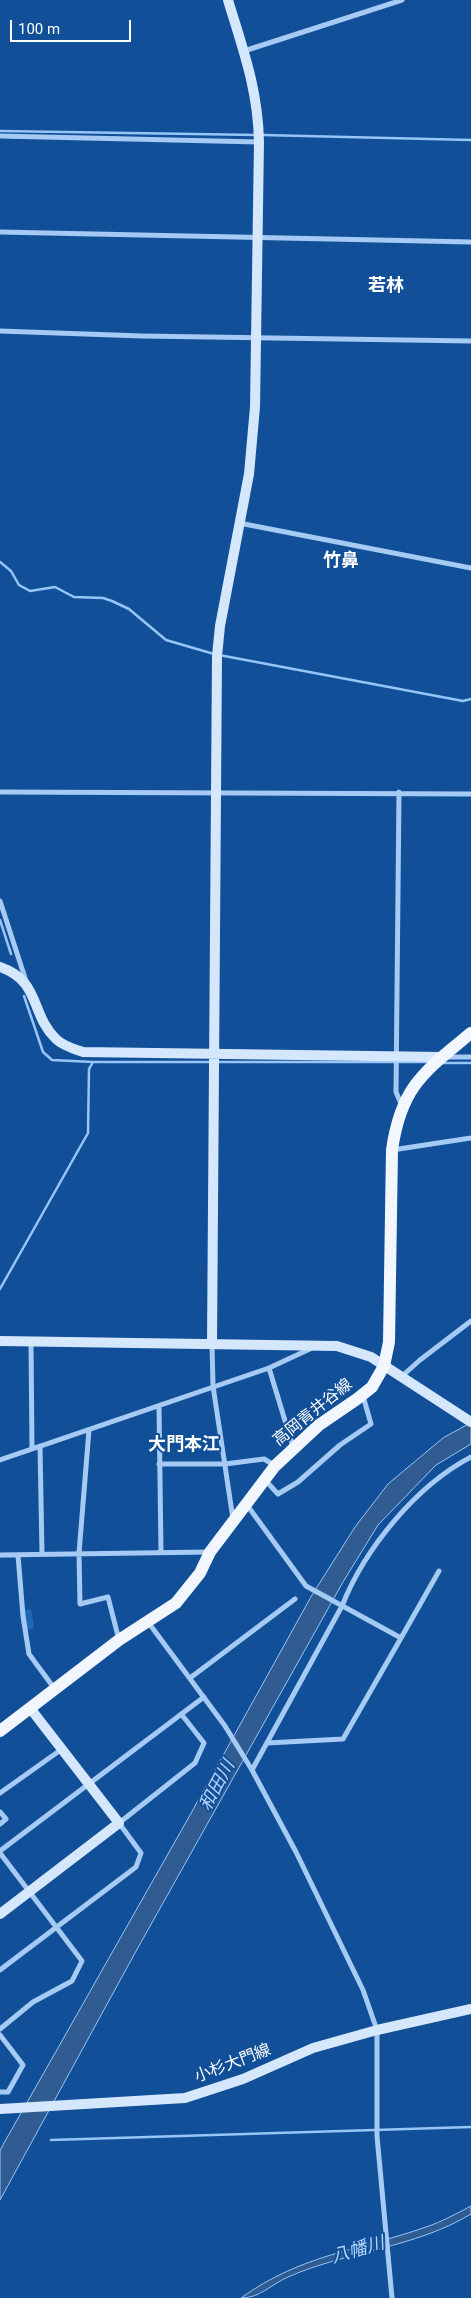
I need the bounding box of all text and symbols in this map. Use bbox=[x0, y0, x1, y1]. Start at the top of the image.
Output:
scale bar bbox=[12, 10, 134, 42]
text: 100 m bbox=[18, 20, 60, 38]
district label: 若林 bbox=[368, 275, 404, 297]
district label: 竹鼻 bbox=[323, 550, 359, 572]
street label: 高岡青井谷線 bbox=[270, 1375, 356, 1451]
district label: 大門本江 bbox=[148, 1434, 220, 1456]
water label: 和田川 bbox=[196, 1757, 240, 1815]
street label: 小杉大門線 bbox=[192, 2041, 274, 2087]
water label: 八幡川 bbox=[329, 2233, 387, 2269]

